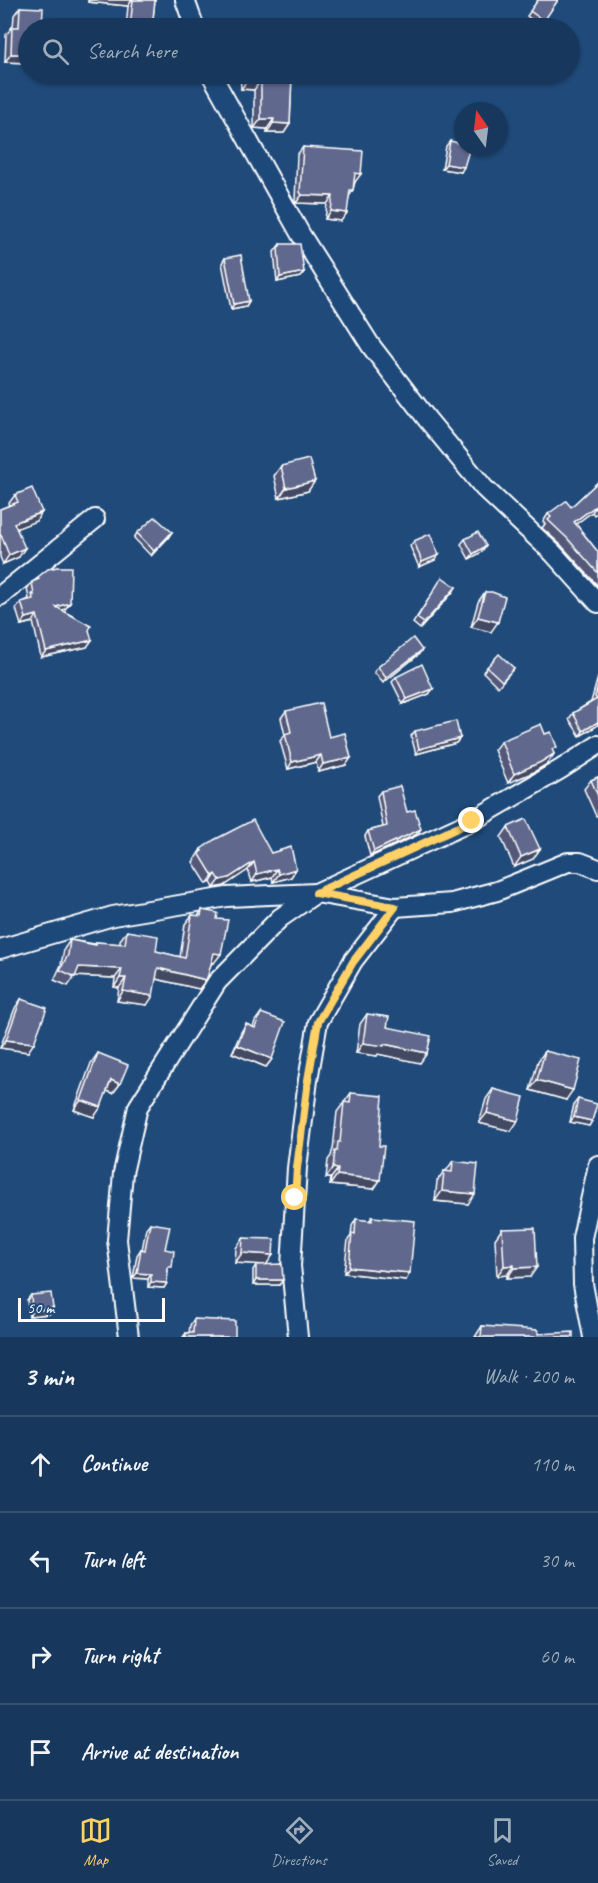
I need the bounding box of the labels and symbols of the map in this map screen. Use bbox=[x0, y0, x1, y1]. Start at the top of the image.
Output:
north arrow bbox=[454, 102, 508, 156]
route end bbox=[458, 807, 484, 833]
route start bbox=[281, 1184, 307, 1210]
scale bar bbox=[18, 1295, 165, 1322]

